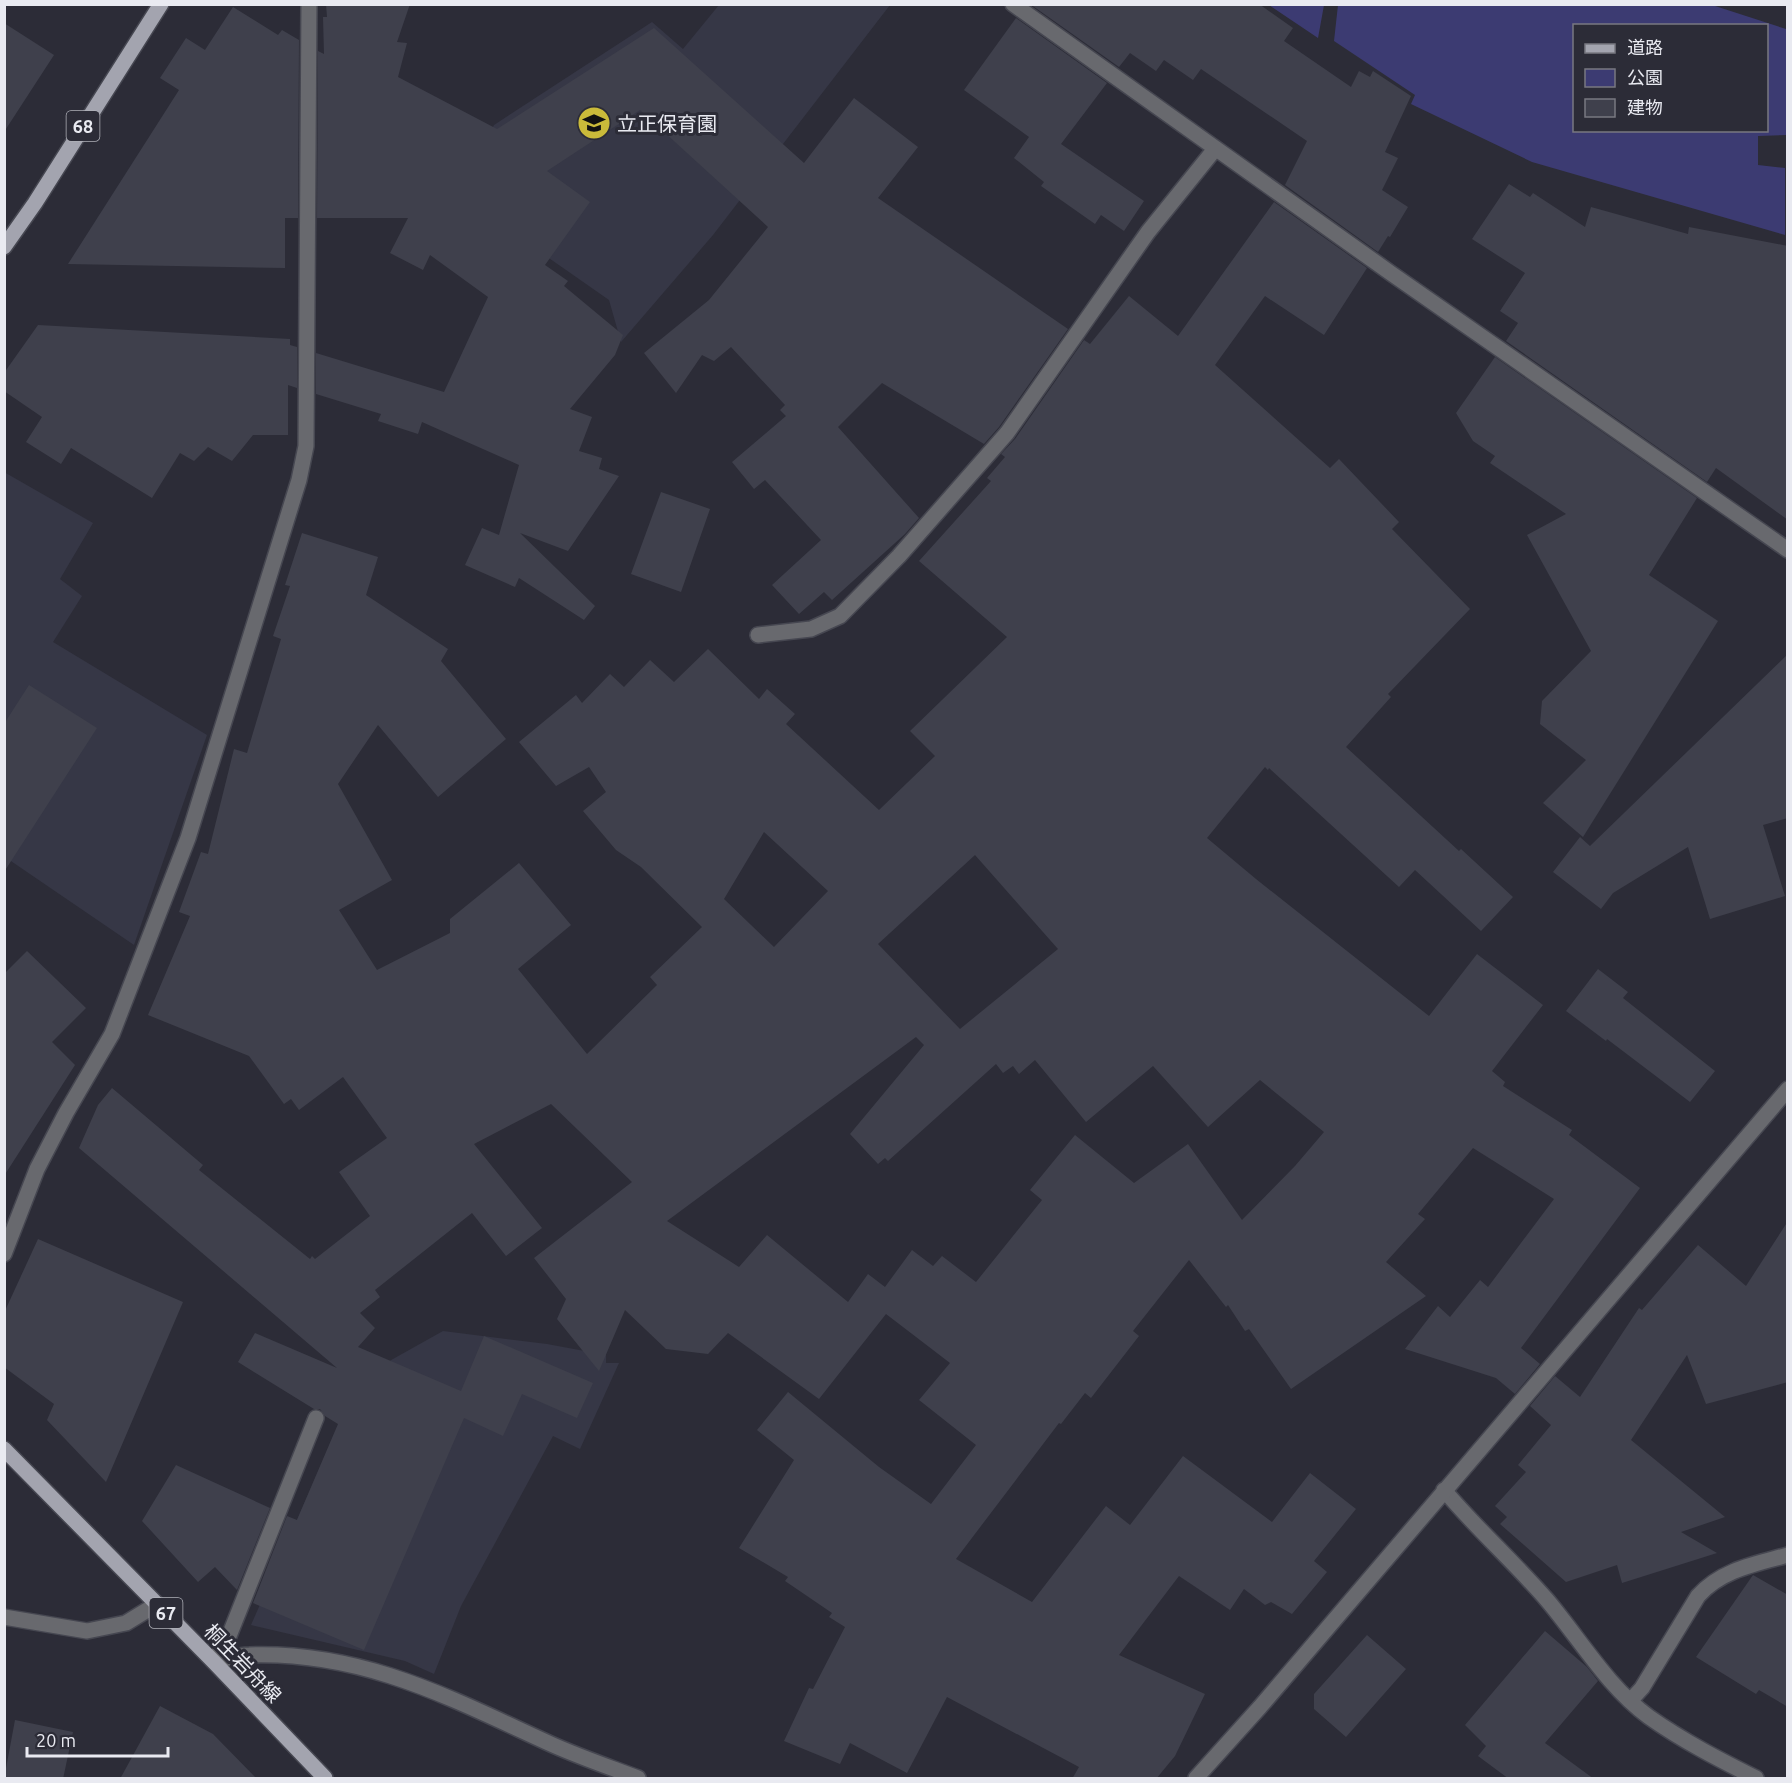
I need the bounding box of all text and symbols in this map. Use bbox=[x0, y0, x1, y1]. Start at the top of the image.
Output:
legend bbox=[1573, 24, 1768, 132]
text: 道路 bbox=[1627, 37, 1663, 57]
text: 公園 bbox=[1627, 67, 1663, 87]
text: 建物 bbox=[1627, 97, 1663, 117]
school or university icon: 立正保育園 bbox=[576, 105, 612, 141]
road number: 68 bbox=[66, 111, 100, 141]
place label: 立正保育園 bbox=[617, 112, 717, 135]
road number: 67 bbox=[150, 1598, 182, 1628]
street label: 桐生岩舟線 bbox=[200, 1619, 286, 1707]
scale bar bbox=[27, 1720, 168, 1758]
text: 20 m bbox=[36, 1730, 76, 1750]

